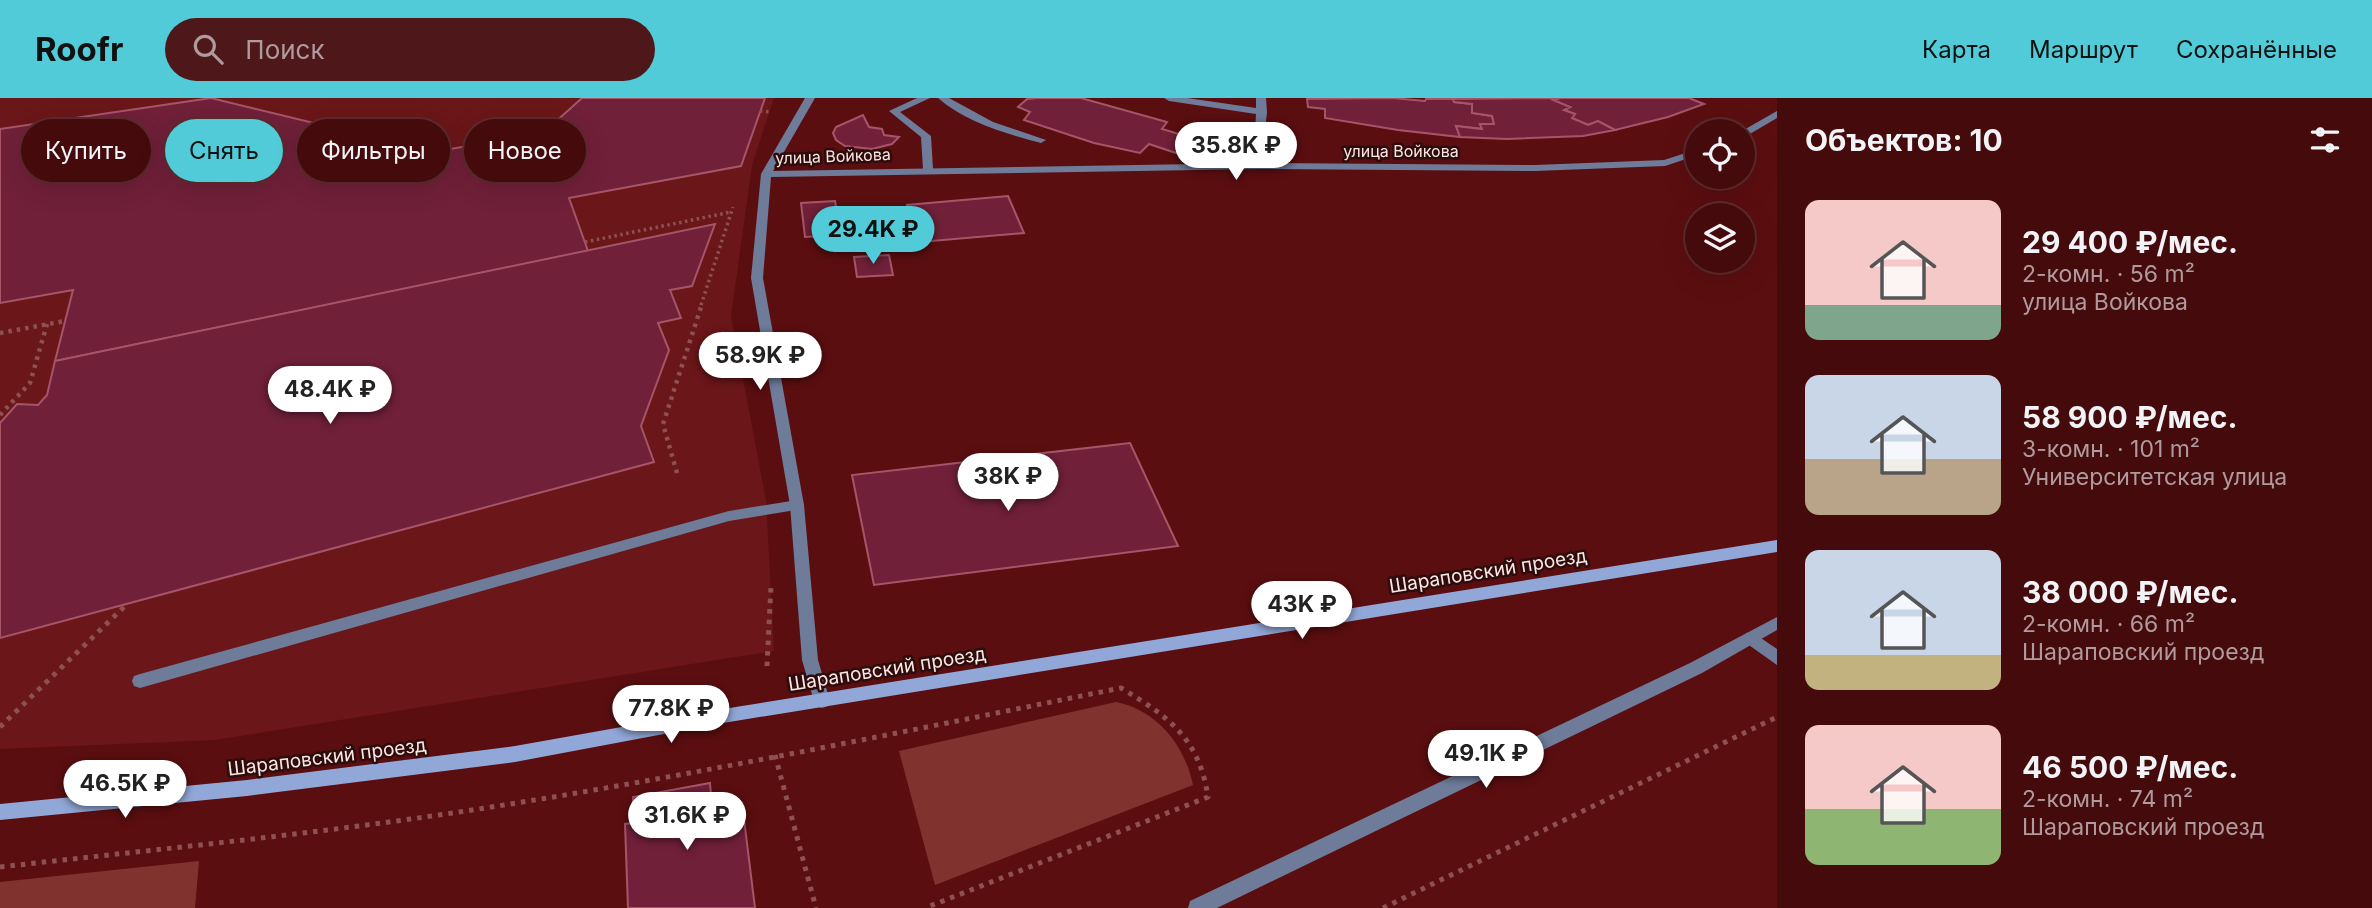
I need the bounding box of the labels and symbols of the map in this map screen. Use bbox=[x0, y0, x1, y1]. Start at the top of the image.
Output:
pin: 35.8K ₽ bbox=[1171, 122, 1301, 182]
street label: улица Войкова bbox=[1343, 141, 1459, 161]
street label: улица Войкова bbox=[775, 144, 891, 168]
pin: 29.4K ₽ bbox=[808, 206, 938, 266]
pin: 58.9K ₽ bbox=[695, 332, 825, 392]
pin: 48.4K ₽ bbox=[265, 366, 395, 426]
pin: 38K ₽ bbox=[959, 454, 1057, 513]
street label: Шараповский проезд bbox=[1387, 544, 1589, 598]
pin: 43K ₽ bbox=[1253, 582, 1351, 641]
street label: Шараповский проезд bbox=[786, 642, 988, 696]
pin: 77.8K ₽ bbox=[606, 686, 736, 745]
pin: 49.1K ₽ bbox=[1421, 730, 1551, 790]
street label: Шараповский проезд bbox=[226, 733, 428, 781]
pin: 46.5K ₽ bbox=[60, 760, 190, 820]
pin: 31.6K ₽ bbox=[622, 792, 752, 852]

